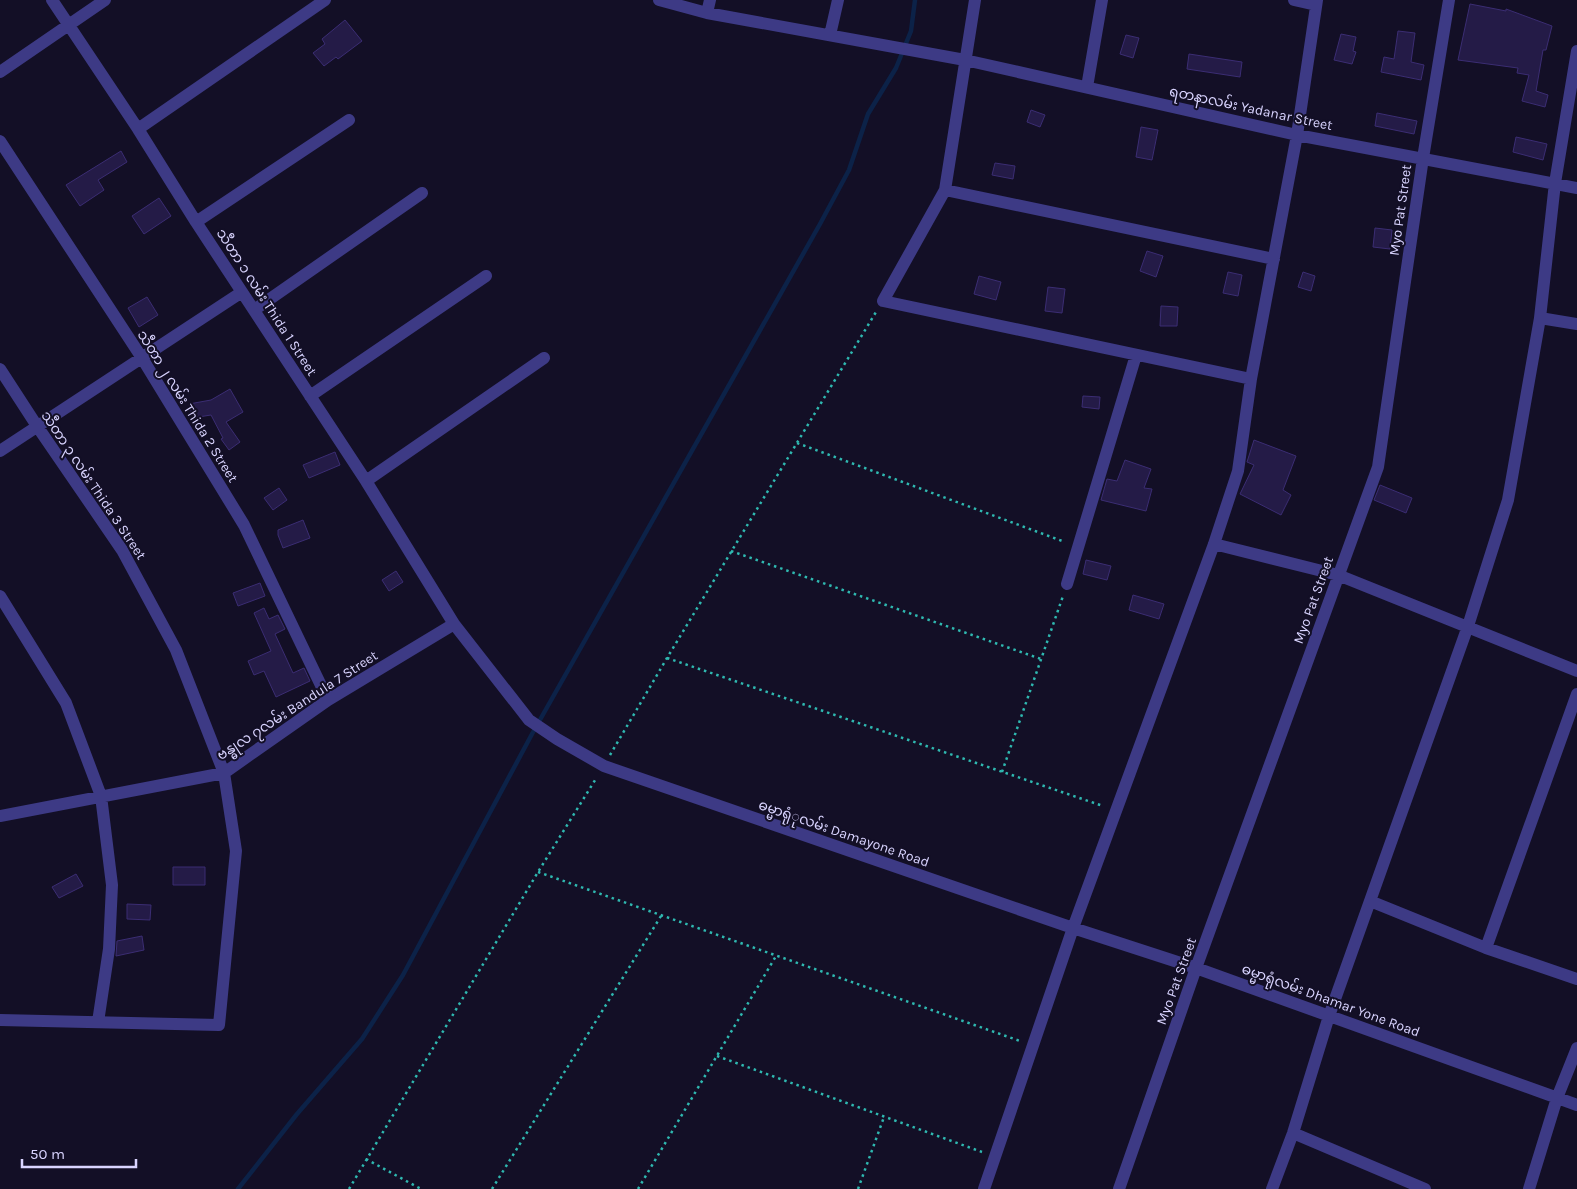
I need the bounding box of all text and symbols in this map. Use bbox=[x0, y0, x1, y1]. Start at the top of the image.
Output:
street label: ရတနာလမ်း Yadanar Street bbox=[1167, 81, 1335, 137]
street label: Myo Pat Street bbox=[1386, 163, 1415, 257]
street label: သီတာ ၁ လမ်း Thida 1 Street bbox=[213, 224, 322, 379]
street label: သီတာ ၂ လမ်း Thida 2 Street bbox=[131, 326, 243, 487]
street label: သီတာ ၃ လမ်း Thida 3 Street bbox=[35, 407, 151, 564]
street label: Myo Pat Street bbox=[1290, 554, 1337, 646]
street label: ဗန္ဓုလ ၇လမ်း Bandula 7 Street bbox=[213, 645, 383, 767]
street label: ဓမ္မာရုံုလမ်း Damayone Road bbox=[755, 794, 932, 874]
street label: Myo Pat Street bbox=[1153, 935, 1200, 1027]
street label: ဓမ္မာရုံလမ်း Dhamar Yone Road bbox=[1238, 958, 1423, 1044]
scale bar bbox=[22, 1136, 136, 1168]
text: 50 m bbox=[30, 1145, 65, 1163]

